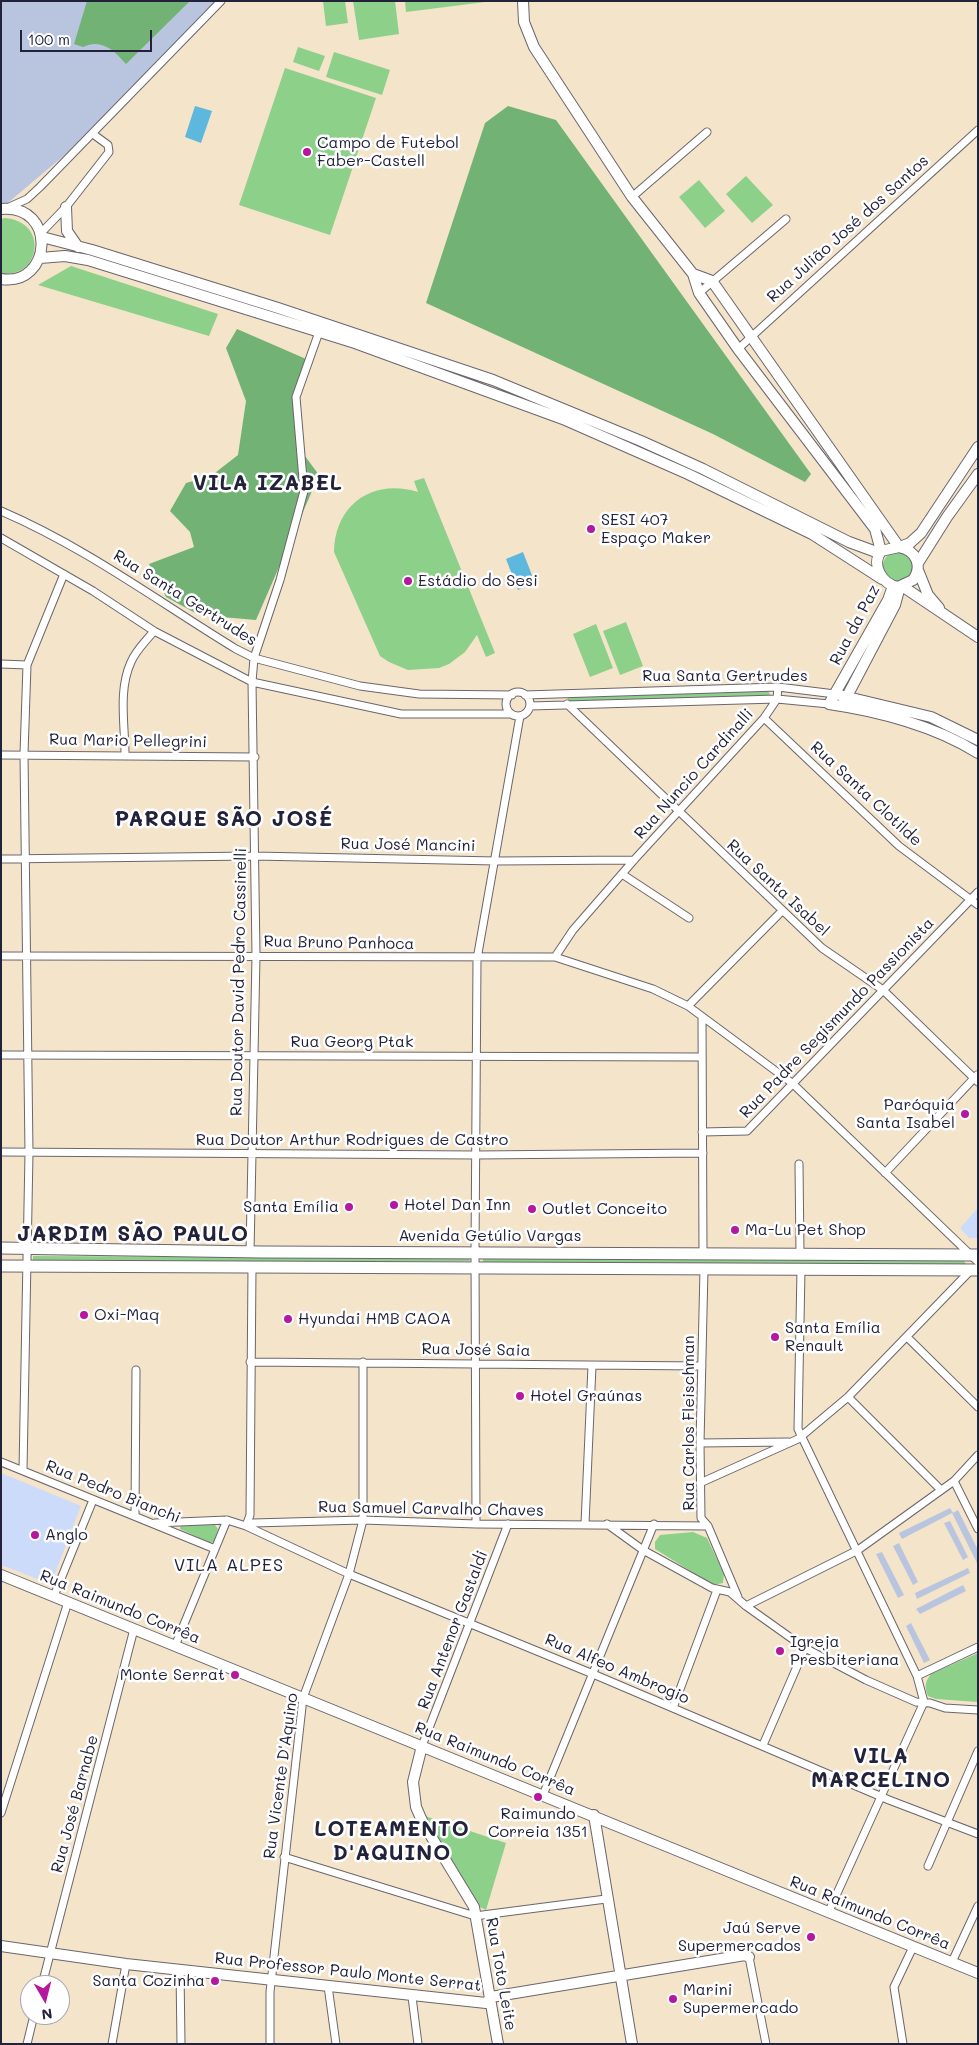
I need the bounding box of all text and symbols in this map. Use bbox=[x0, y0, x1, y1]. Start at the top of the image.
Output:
scale bar bbox=[22, 20, 155, 52]
text: 100 m bbox=[28, 29, 70, 49]
place label: Campo de Futebol Faber-Castell bbox=[317, 133, 459, 171]
marker: Campo de Futebol Faber-Castell bbox=[301, 146, 313, 158]
street label: Rua Julião José dos Santos bbox=[763, 151, 933, 307]
district label: VILA IZABEL bbox=[192, 471, 344, 497]
place label: SESI 407 Espaço Maker bbox=[601, 510, 711, 548]
marker: SESI 407 Espaço Maker bbox=[585, 523, 597, 535]
street label: Rua Santa Gertrudes bbox=[110, 546, 260, 650]
place label: Estádio do Sesi bbox=[418, 571, 538, 591]
marker: Estádio do Sesi bbox=[402, 575, 414, 587]
street label: Rua da Paz bbox=[826, 582, 884, 668]
street label: Rua Santa Gertrudes bbox=[642, 666, 808, 686]
street label: Rua Nuncio Cardinalli bbox=[630, 705, 758, 843]
street label: Rua Mario Pellegrini bbox=[49, 730, 207, 752]
street label: Rua Santa Clotilde bbox=[806, 738, 926, 850]
district label: PARQUE SÃO JOSÉ bbox=[113, 807, 335, 833]
street label: Rua José Mancini bbox=[340, 834, 476, 856]
street label: Rua Santa Isabel bbox=[723, 836, 833, 940]
street label: Rua Doutor David Pedro Cassinelli bbox=[227, 848, 251, 1116]
street label: Rua Padre Segismundo Passionista bbox=[736, 914, 938, 1122]
street label: Rua Bruno Panhoca bbox=[263, 932, 415, 954]
street label: Rua Georg Ptak bbox=[290, 1032, 414, 1052]
place label: Paróquia Santa Isabel bbox=[856, 1095, 955, 1133]
marker: Paróquia Santa Isabel bbox=[959, 1108, 971, 1120]
street label: Rua Doutor Arthur Rodrigues de Castro bbox=[196, 1130, 508, 1150]
place label: Hotel Dan Inn bbox=[404, 1195, 511, 1215]
place label: Santa Emília bbox=[243, 1197, 339, 1217]
marker: Hotel Dan Inn bbox=[388, 1199, 400, 1211]
place label: Outlet Conceito bbox=[542, 1199, 667, 1219]
marker: Santa Emília bbox=[343, 1201, 355, 1213]
marker: Outlet Conceito bbox=[526, 1203, 538, 1215]
place label: Ma-Lu Pet Shop bbox=[745, 1220, 866, 1240]
district label: JARDIM SÃO PAULO bbox=[15, 1222, 251, 1248]
marker: Ma-Lu Pet Shop bbox=[729, 1224, 741, 1236]
street label: Avenida Getúlio Vargas bbox=[398, 1226, 582, 1246]
place label: Oxi-Maq bbox=[94, 1305, 159, 1325]
marker: Oxi-Maq bbox=[78, 1309, 90, 1321]
place label: Hyundai HMB CAOA bbox=[298, 1309, 451, 1329]
marker: Hyundai HMB CAOA bbox=[282, 1313, 294, 1325]
place label: Santa Emília Renault bbox=[785, 1318, 881, 1356]
marker: Santa Emília Renault bbox=[769, 1331, 781, 1343]
street label: Rua Carlos Fleischman bbox=[679, 1335, 699, 1511]
street label: Rua José Saia bbox=[421, 1339, 531, 1361]
place label: Hotel Graúnas bbox=[530, 1386, 642, 1406]
marker: Hotel Graúnas bbox=[514, 1390, 526, 1402]
street label: Rua Pedro Bianchi bbox=[43, 1456, 183, 1528]
street label: Rua Samuel Carvalho Chaves bbox=[318, 1497, 544, 1521]
place label: Anglo bbox=[45, 1525, 88, 1545]
marker: Anglo bbox=[29, 1529, 41, 1541]
street label: Rua Antenor Gastaldi bbox=[414, 1548, 492, 1712]
district label: VILA ALPES bbox=[172, 1554, 286, 1576]
street label: Rua Raimundo Corrêa bbox=[37, 1566, 203, 1648]
street label: Rua Alfeo Ambrogio bbox=[542, 1630, 692, 1708]
place label: Igreja Presbiteriana bbox=[790, 1632, 899, 1670]
marker: Igreja Presbiteriana bbox=[774, 1645, 786, 1657]
place label: Monte Serrat bbox=[120, 1665, 225, 1685]
marker: Monte Serrat bbox=[229, 1669, 241, 1681]
street label: Rua Vicente D'Aquino bbox=[260, 1692, 302, 1860]
street label: Rua Raimundo Corrêa bbox=[412, 1718, 578, 1800]
street label: Rua José Barnabe bbox=[47, 1733, 103, 1875]
district label: VILA MARCELINO bbox=[810, 1744, 952, 1794]
marker: Raimundo Correia 1351 bbox=[532, 1791, 544, 1803]
place label: Raimundo Correia 1351 bbox=[488, 1804, 588, 1842]
district label: LOTEAMENTO D'AQUINO bbox=[313, 1817, 471, 1867]
street label: Rua Raimundo Corrêa bbox=[787, 1872, 953, 1954]
street label: Rua Toto Leite bbox=[482, 1916, 520, 2032]
place label: Jaú Serve Supermercados bbox=[678, 1918, 801, 1956]
marker: Jaú Serve Supermercados bbox=[805, 1931, 817, 1943]
street label: Rua Professor Paulo Monte Serrat bbox=[214, 1948, 482, 1996]
place label: Santa Cozinha bbox=[92, 1971, 205, 1991]
north arrow bbox=[20, 1975, 70, 2025]
marker: Santa Cozinha bbox=[209, 1975, 221, 1987]
place label: Marini Supermercado bbox=[683, 1980, 798, 2018]
marker: Marini Supermercado bbox=[667, 1993, 679, 2005]
text: N bbox=[40, 2004, 54, 2025]

